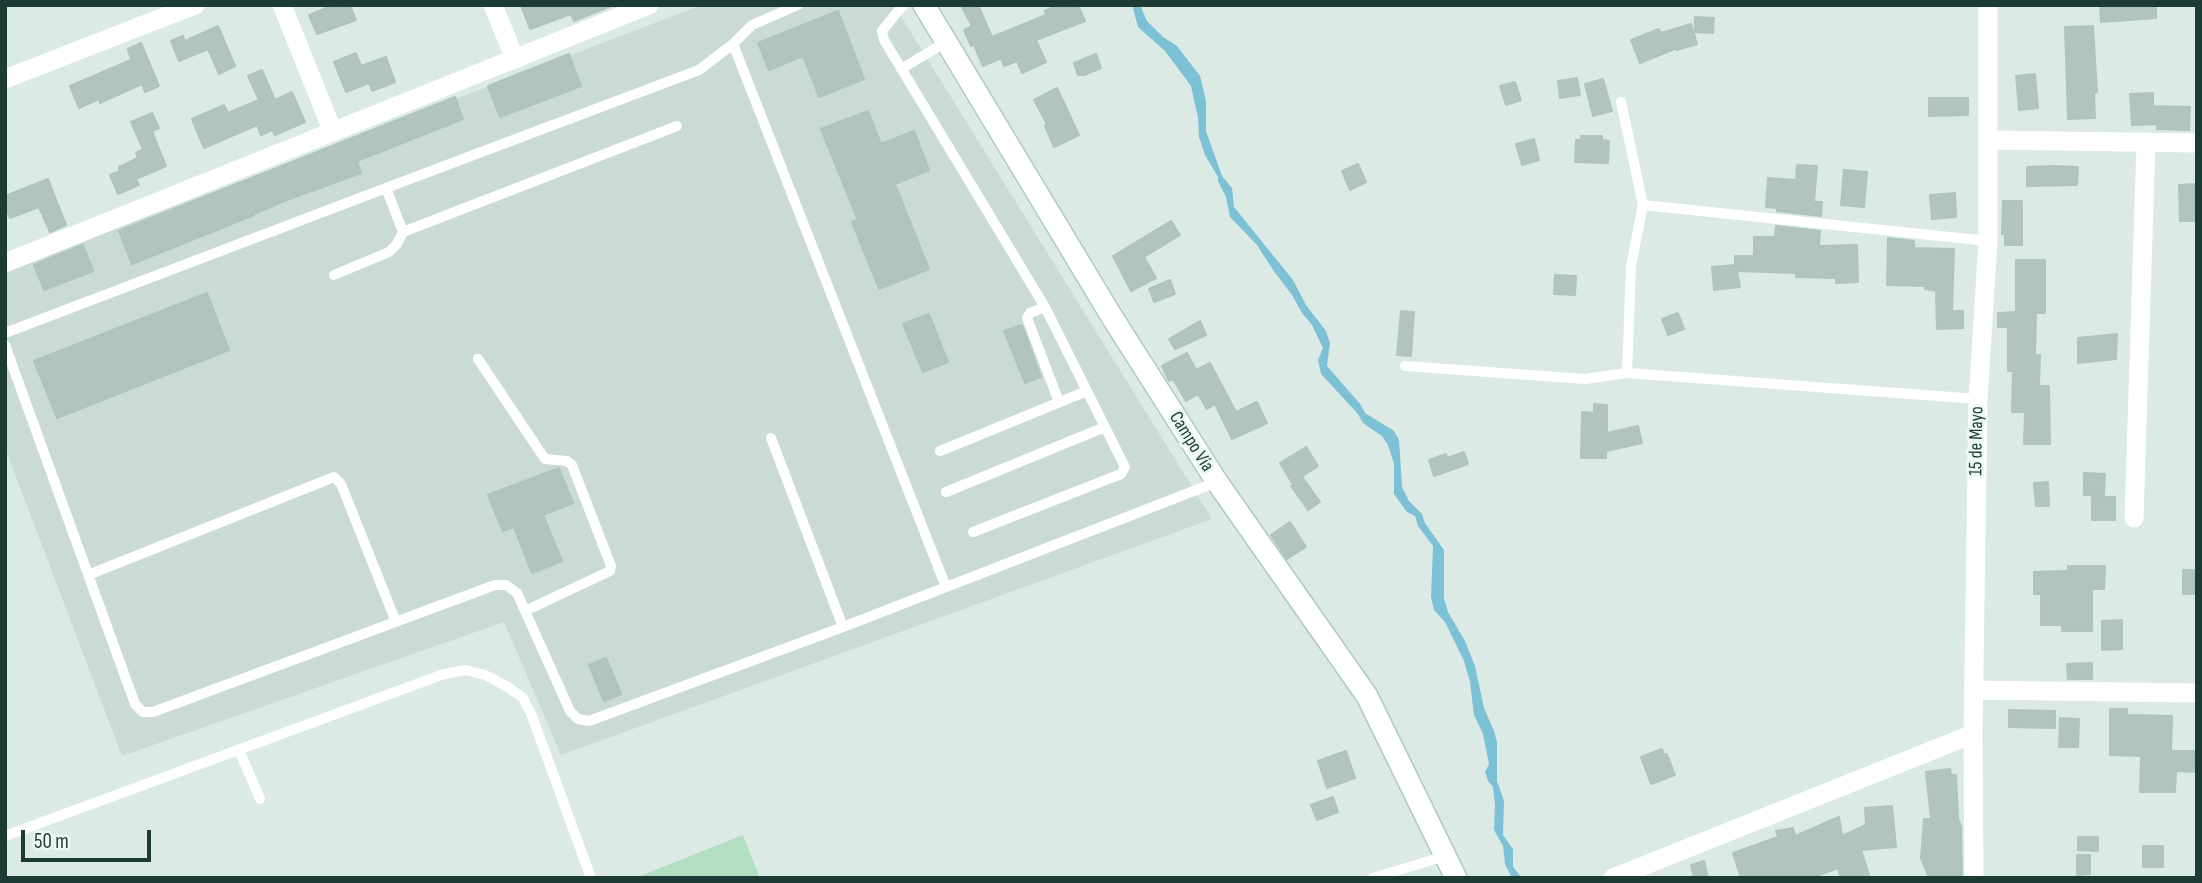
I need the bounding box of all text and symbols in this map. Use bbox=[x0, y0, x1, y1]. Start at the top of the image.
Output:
street label: 15 de Mayo bbox=[1965, 406, 1989, 476]
street label: Campo Vía bbox=[1164, 408, 1218, 476]
scale bar bbox=[24, 816, 154, 860]
text: 50 m bbox=[34, 829, 69, 854]

